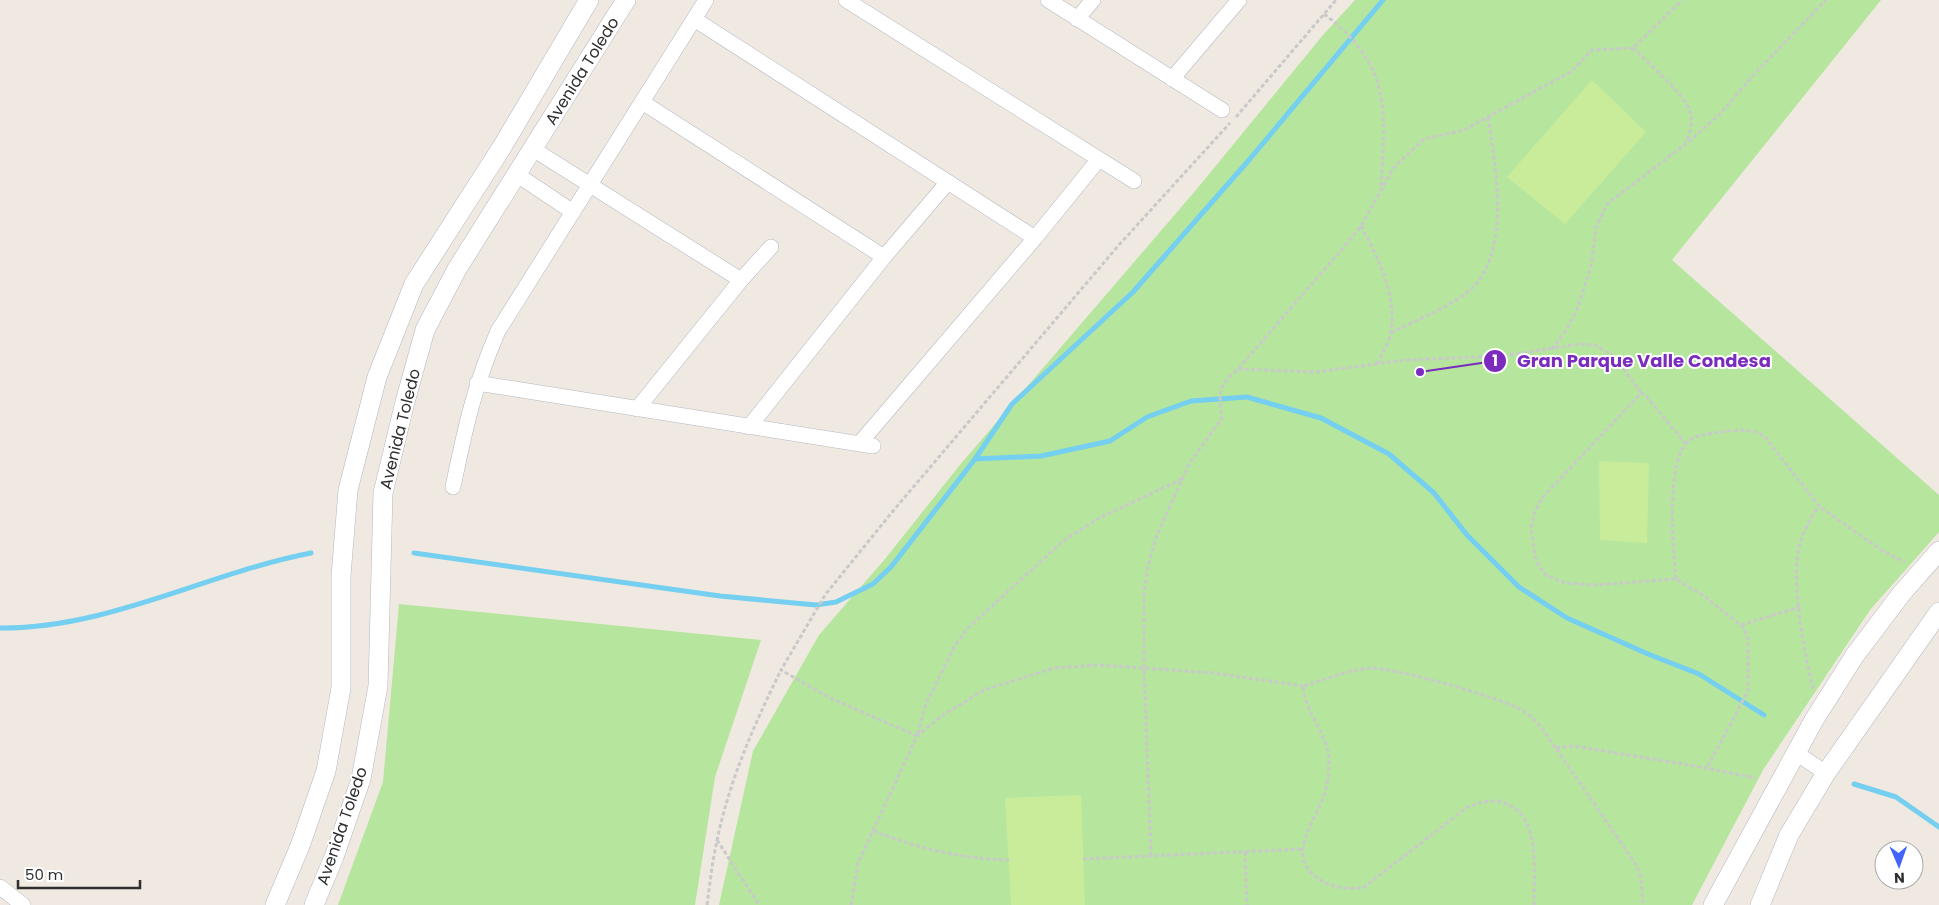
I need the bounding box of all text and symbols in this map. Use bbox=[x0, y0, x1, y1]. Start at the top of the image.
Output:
street label: Avenida Toledo bbox=[540, 13, 624, 129]
callout: Gran Parque Valle Condesa bbox=[1482, 344, 1781, 377]
text: Gran Parque Valle Condesa bbox=[1517, 348, 1771, 373]
text: 1 bbox=[1492, 350, 1498, 371]
street label: Avenida Toledo bbox=[374, 366, 426, 492]
street label: Avenida Toledo bbox=[311, 764, 373, 888]
north arrow bbox=[1874, 840, 1924, 890]
scale bar bbox=[18, 858, 140, 890]
text: 50 m bbox=[25, 864, 63, 885]
text: N bbox=[1894, 868, 1905, 888]

